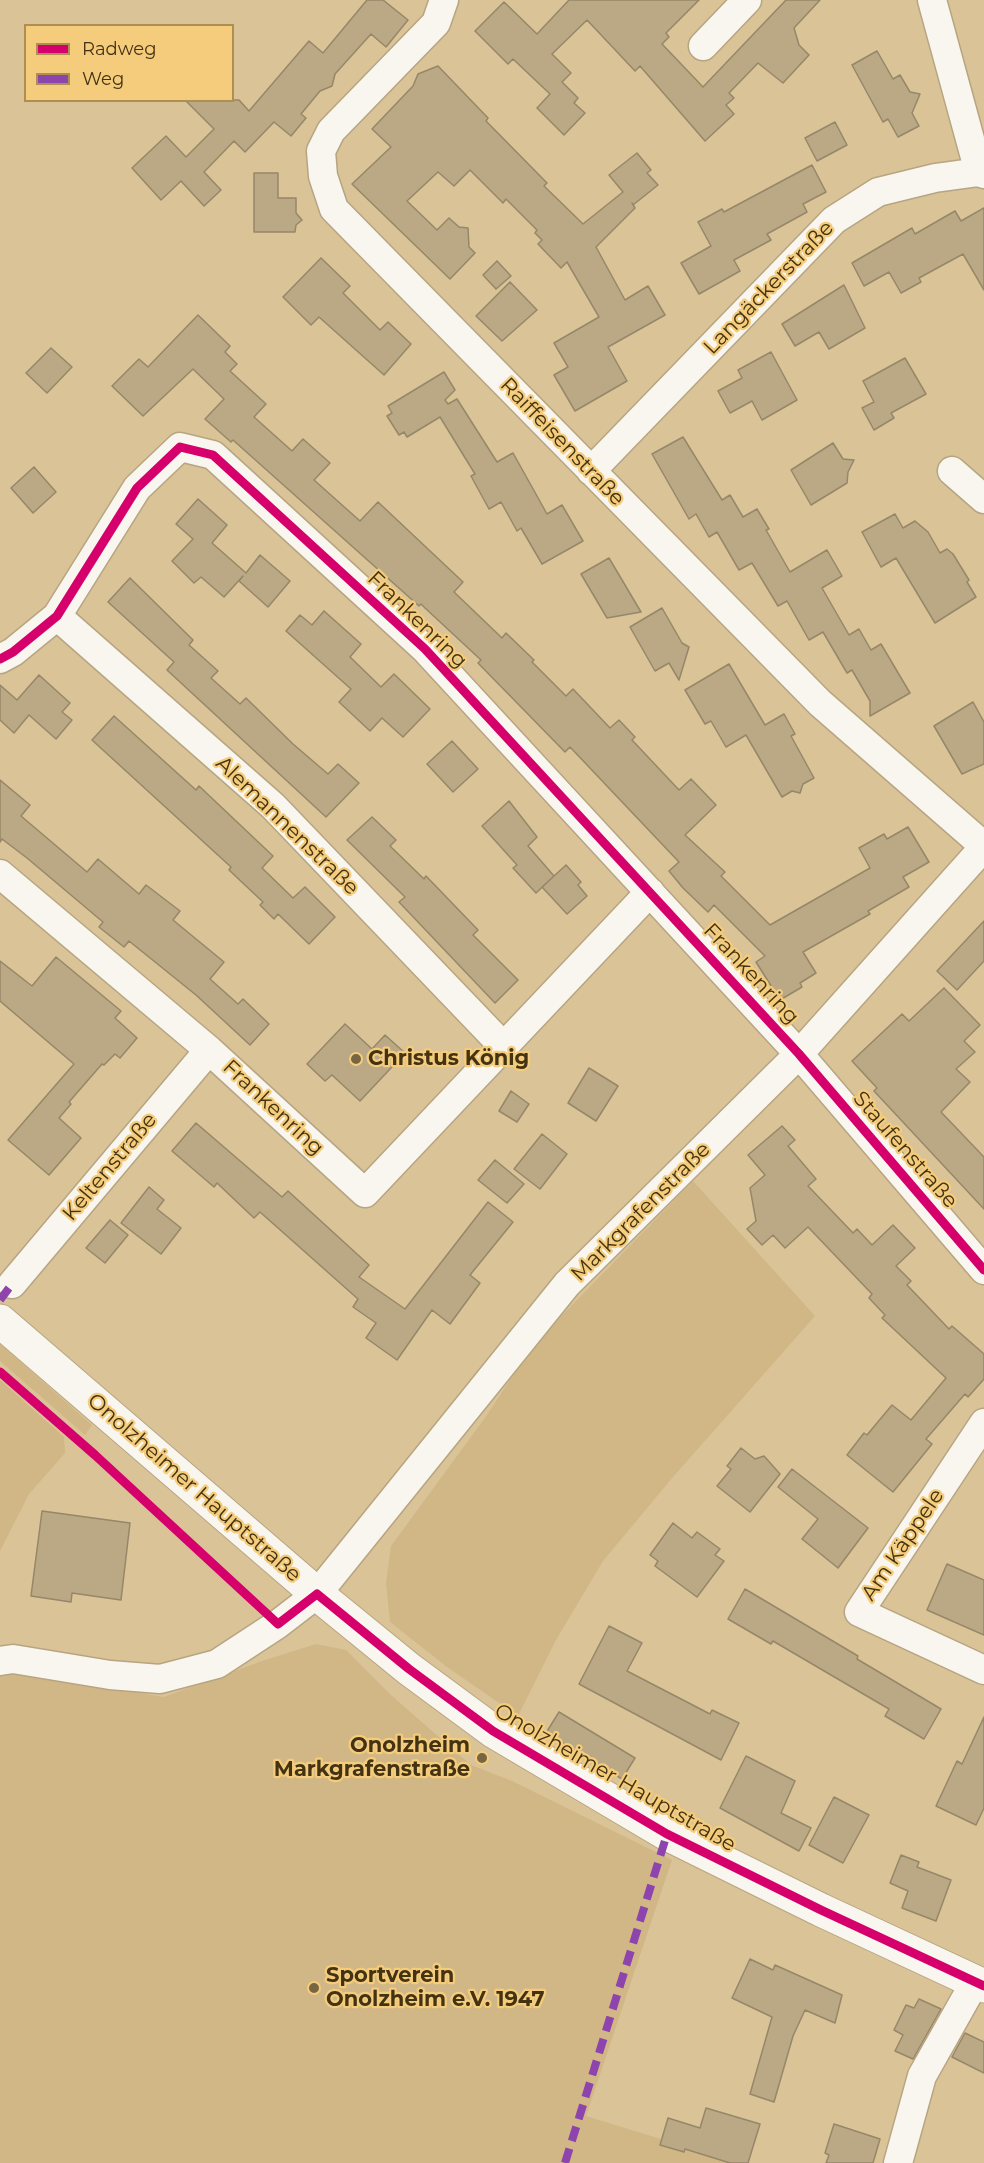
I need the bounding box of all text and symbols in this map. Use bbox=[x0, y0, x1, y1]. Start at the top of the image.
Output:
legend bbox=[24, 24, 234, 102]
text: Radweg bbox=[82, 38, 157, 60]
text: Weg bbox=[82, 68, 124, 90]
street label: Langäckerstraße bbox=[699, 216, 839, 360]
street label: Raiffeisenstraße bbox=[495, 373, 629, 511]
street label: Frankenring bbox=[362, 566, 472, 674]
street label: Alemannenstraße bbox=[210, 751, 364, 901]
street label: Frankenring bbox=[698, 918, 804, 1030]
place label: Christus König bbox=[368, 1046, 529, 1072]
marker: Christus König bbox=[349, 1052, 363, 1066]
street label: Frankenring bbox=[217, 1055, 329, 1161]
street label: Staufenstraße bbox=[847, 1086, 963, 1214]
street label: Keltenstraße bbox=[58, 1108, 162, 1226]
street label: Markgrafenstraße bbox=[566, 1137, 716, 1287]
street label: Onolzheimer Hauptstraße bbox=[82, 1388, 306, 1588]
street label: Am Käppele bbox=[856, 1484, 950, 1606]
street label: Onolzheimer Hauptstraße bbox=[490, 1698, 740, 1858]
place label: Onolzheim Markgrafenstraße bbox=[274, 1733, 470, 1783]
marker: Onolzheim Markgrafenstraße bbox=[475, 1751, 489, 1765]
place label: Sportverein Onolzheim e.V. 1947 bbox=[326, 1963, 544, 2013]
marker: Sportverein Onolzheim e.V. 1947 bbox=[307, 1981, 321, 1995]

